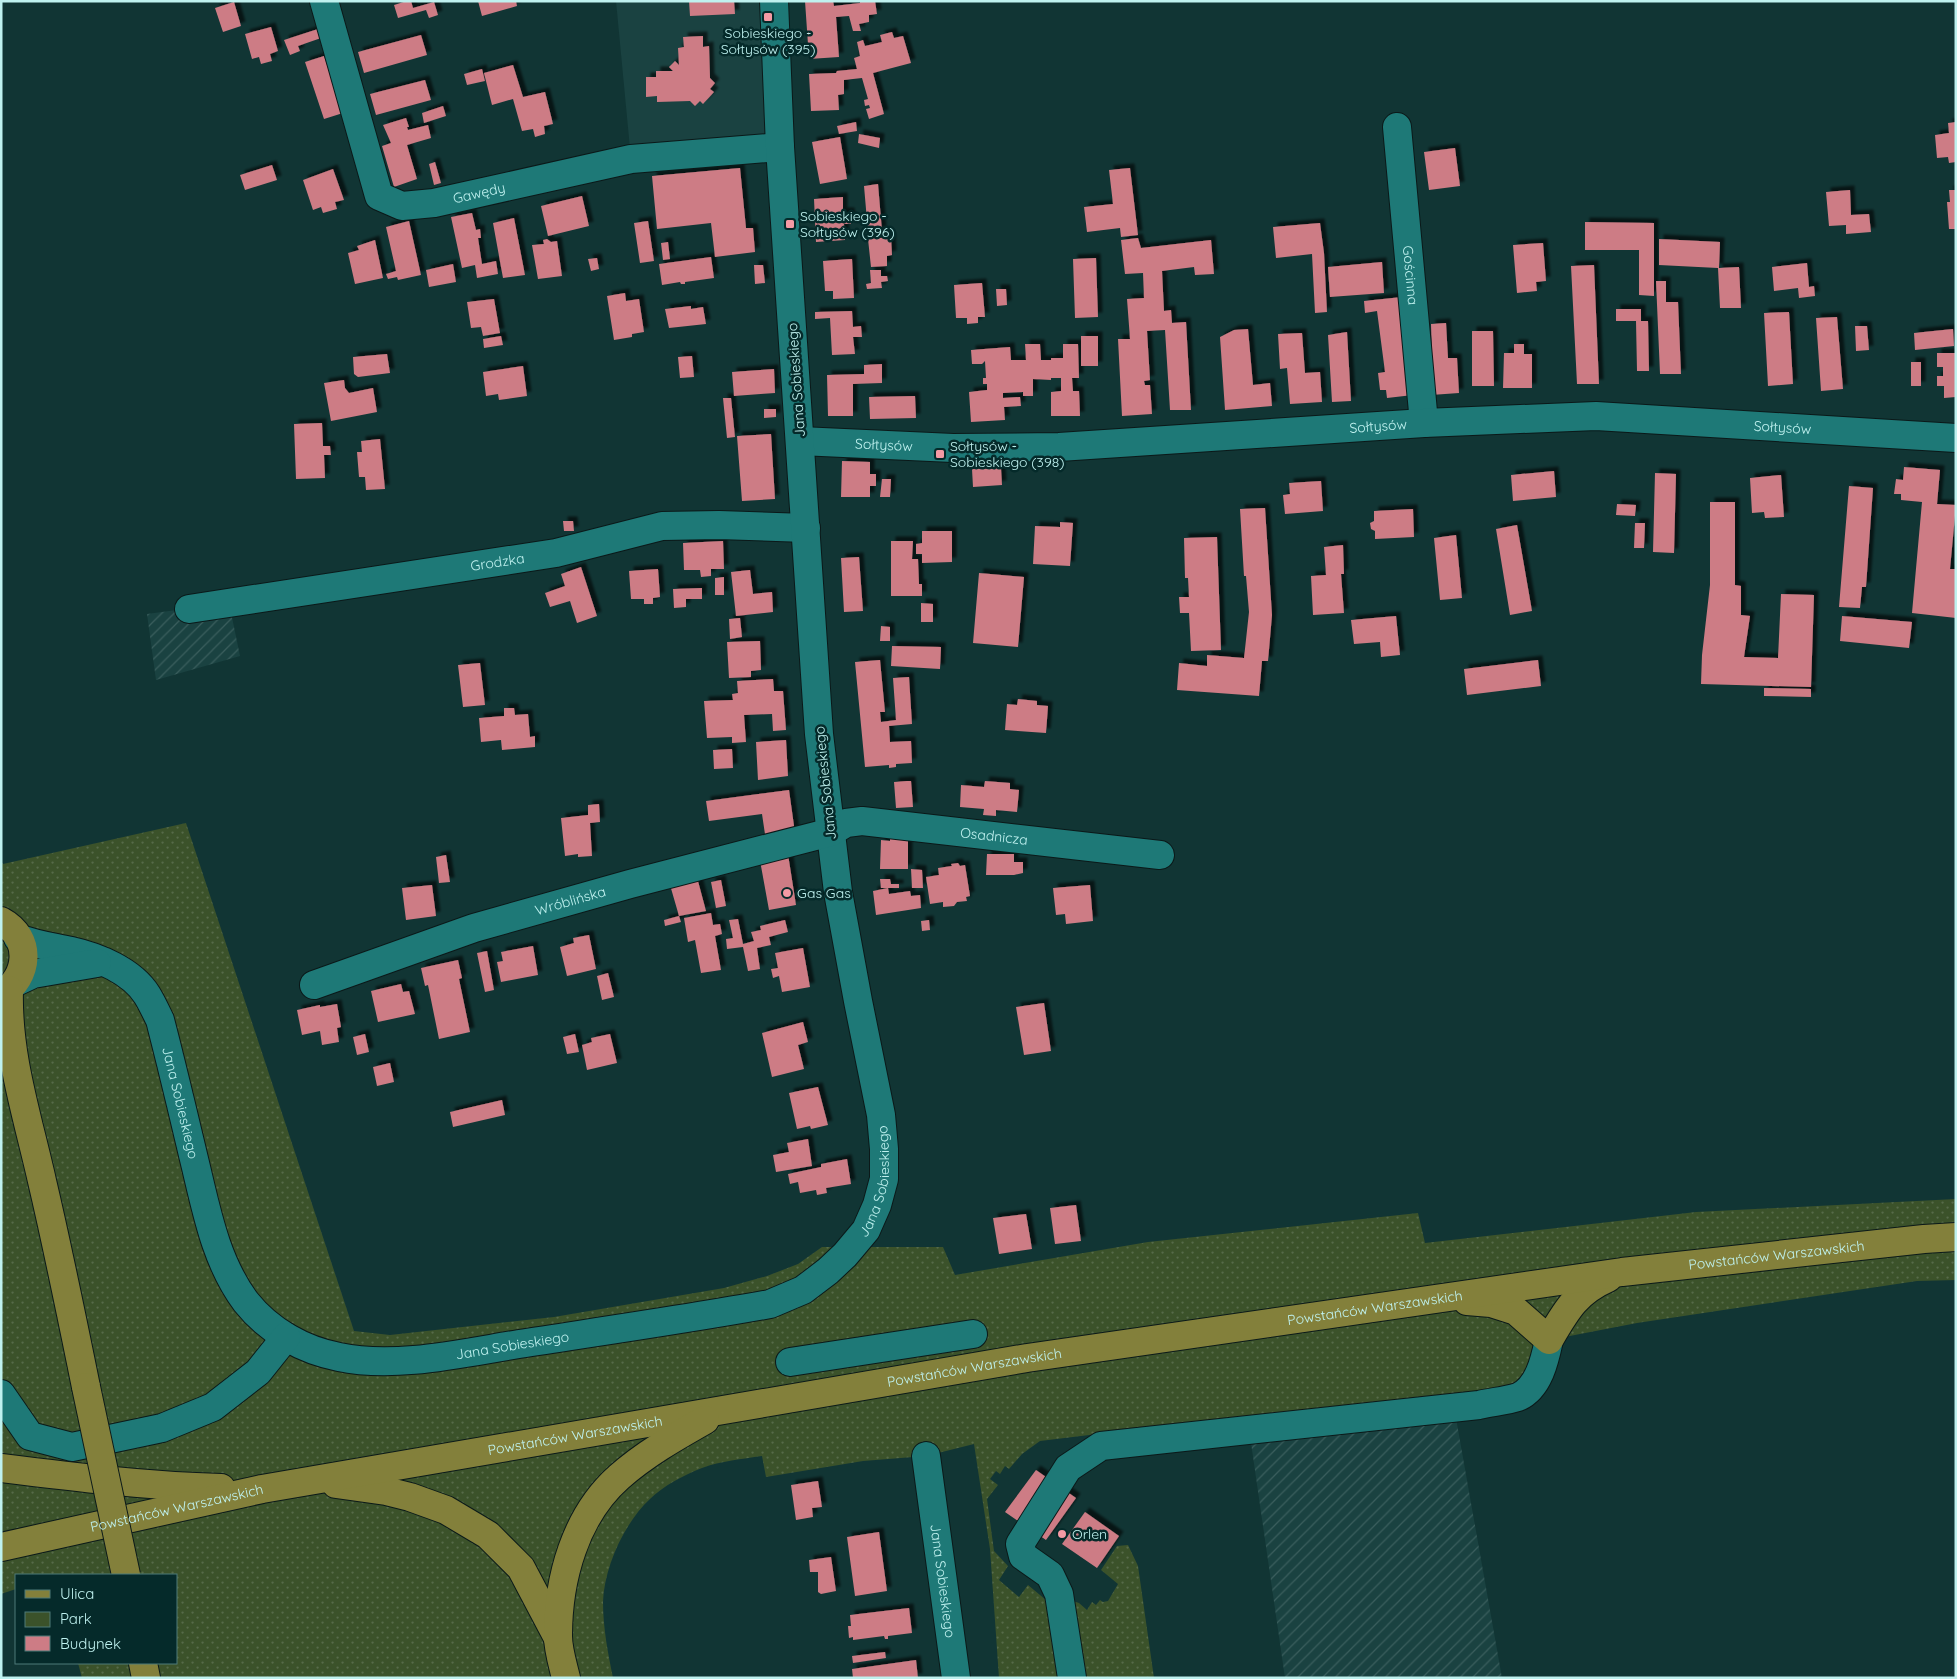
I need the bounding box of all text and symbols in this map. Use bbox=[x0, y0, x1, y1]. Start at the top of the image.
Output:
marker: Sobieskiego - Sołtysów (395) bbox=[762, 11, 774, 23]
place label: Sobieskiego - Sołtysów (395) bbox=[721, 24, 815, 58]
street label: Gawędy bbox=[451, 178, 507, 208]
place label: Sobieskiego - Sołtysów (396) bbox=[800, 207, 895, 241]
marker: Sobieskiego - Sołtysów (396) bbox=[784, 218, 796, 230]
street label: Gościnna bbox=[1399, 245, 1422, 306]
street label: Jana Sobieskiego bbox=[783, 322, 809, 438]
street label: Sołtysów bbox=[1349, 415, 1408, 437]
street label: Sołtysów bbox=[1753, 417, 1812, 438]
street label: Sołtysów bbox=[855, 435, 914, 455]
place label: Sołtysów - Sobieskiego (398) bbox=[950, 437, 1065, 471]
marker: Sołtysów - Sobieskiego (398) bbox=[934, 448, 946, 460]
street label: Grodzka bbox=[469, 549, 526, 575]
street label: Jana Sobieskiego bbox=[810, 725, 840, 841]
street label: Osadnicza bbox=[959, 823, 1029, 849]
street label: Wróblińska bbox=[533, 882, 608, 919]
place label: Gas Gas bbox=[797, 884, 851, 902]
marker: Gas Gas bbox=[781, 887, 793, 899]
street label: Jana Sobieskiego bbox=[158, 1045, 203, 1161]
street label: Jana Sobieskiego bbox=[855, 1125, 893, 1241]
street label: Powstańców Warszawskich bbox=[1687, 1237, 1865, 1274]
street label: Powstańców Warszawskich bbox=[1286, 1286, 1464, 1329]
street label: Jana Sobieskiego bbox=[454, 1327, 570, 1364]
street label: Powstańców Warszawskich bbox=[886, 1344, 1063, 1391]
street label: Powstańców Warszawskich bbox=[486, 1412, 664, 1459]
street label: Powstańców Warszawskich bbox=[88, 1480, 265, 1536]
street label: Jana Sobieskiego bbox=[926, 1523, 959, 1639]
place label: Orlen bbox=[1072, 1525, 1107, 1543]
marker: Orlen bbox=[1056, 1528, 1068, 1540]
legend bbox=[15, 1574, 178, 1664]
text: Ulica bbox=[60, 1584, 94, 1603]
text: Park bbox=[60, 1609, 92, 1628]
text: Budynek bbox=[60, 1634, 121, 1653]

